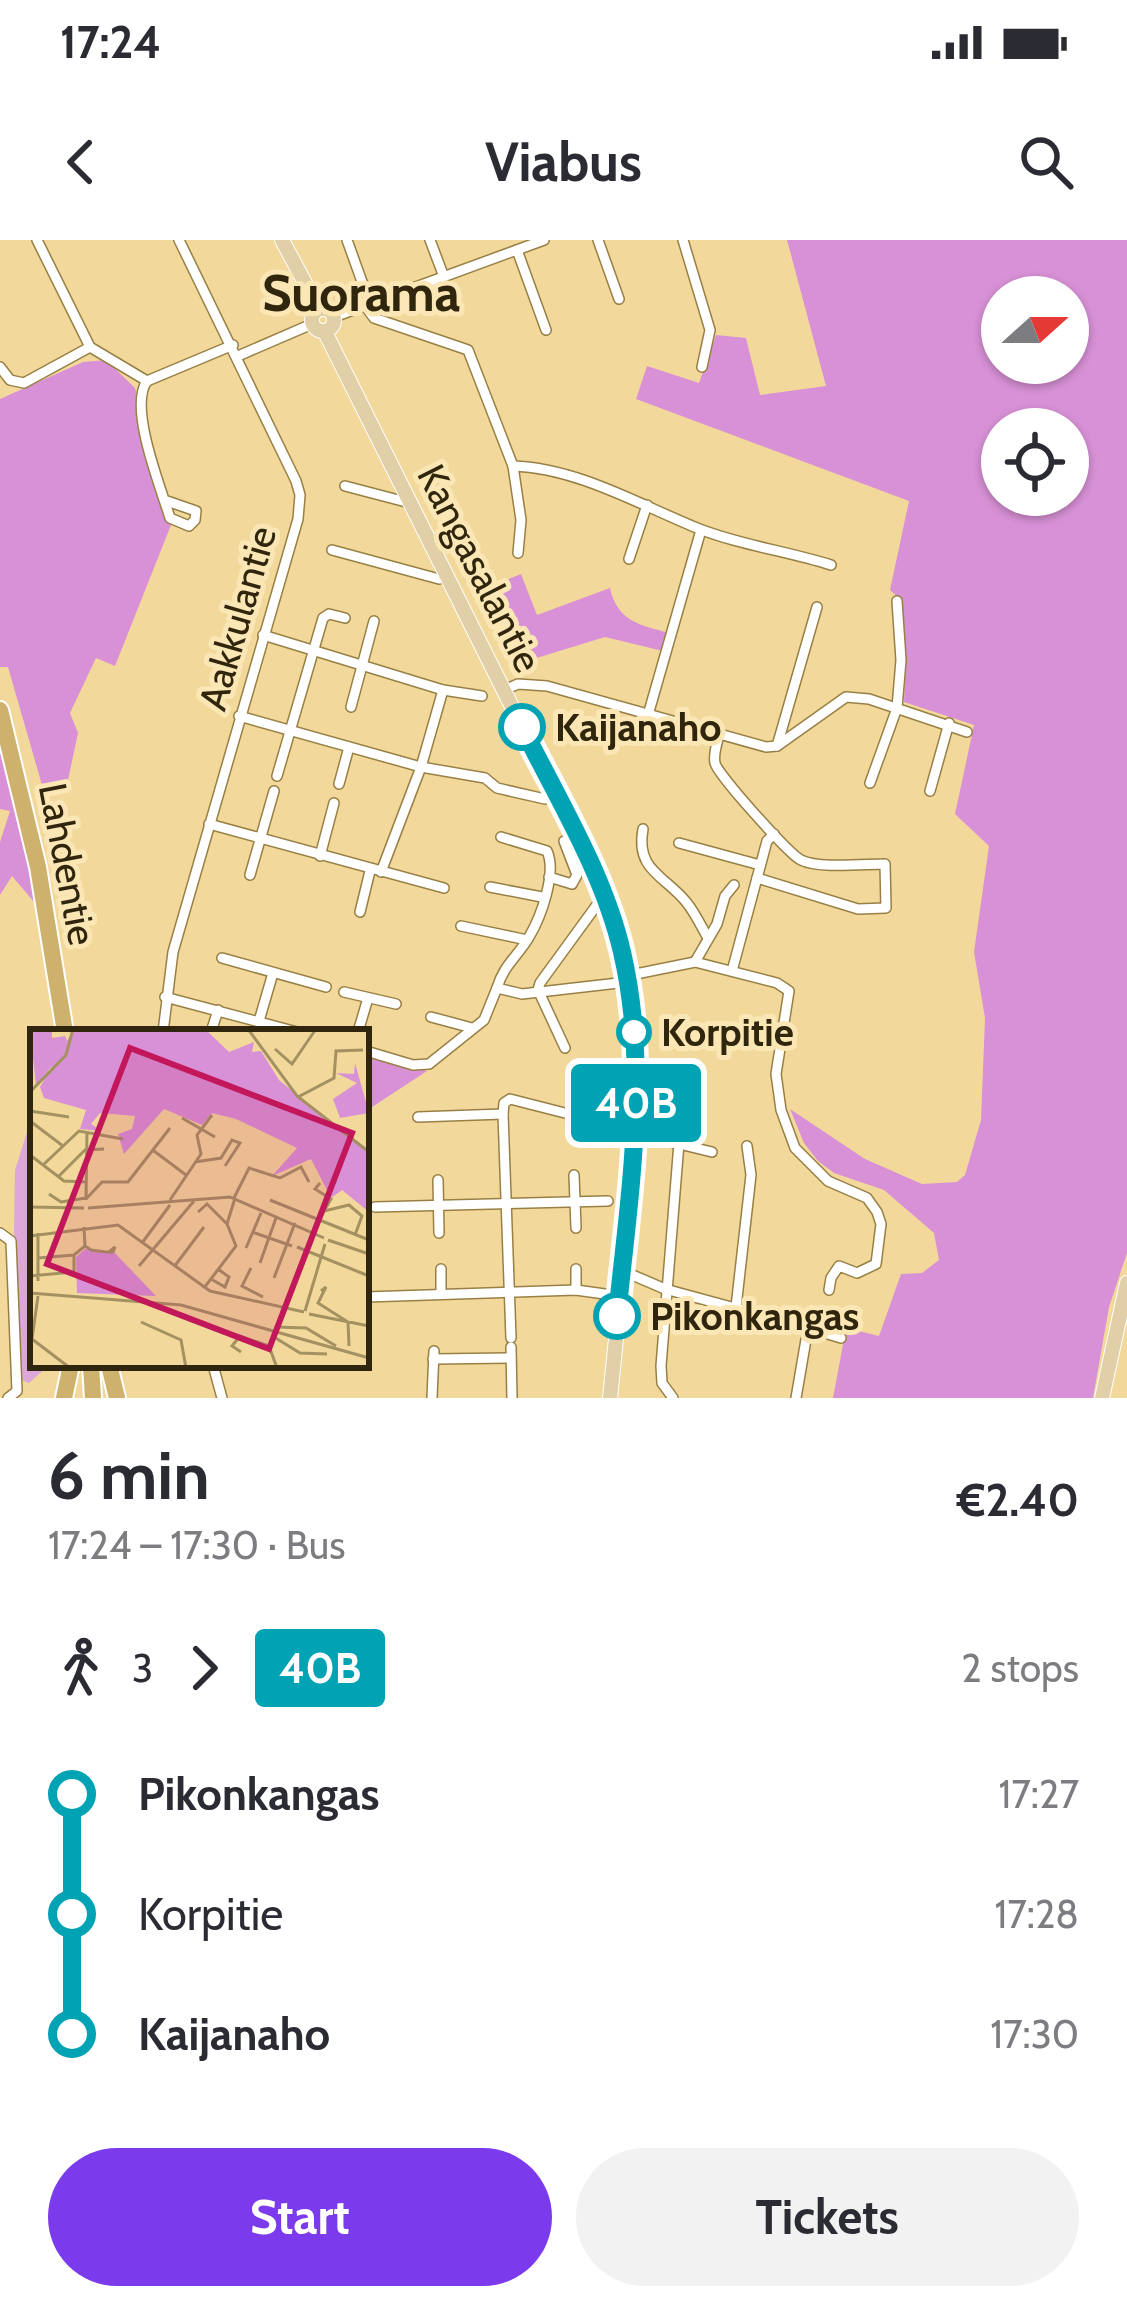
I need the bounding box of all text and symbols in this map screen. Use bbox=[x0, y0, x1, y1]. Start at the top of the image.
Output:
text: 17:24 bbox=[60, 15, 161, 69]
icon: back bbox=[48, 129, 114, 195]
text: Viabus bbox=[485, 129, 642, 195]
icon: search bbox=[1013, 129, 1079, 195]
district label: Suorama bbox=[262, 262, 460, 324]
north arrow bbox=[981, 276, 1089, 384]
map controls bbox=[981, 276, 1089, 516]
button: locate bbox=[981, 408, 1089, 516]
street label: Kangasalantie bbox=[407, 456, 553, 680]
street label: Aakkulantie bbox=[188, 521, 286, 715]
place label: Kaijanaho bbox=[555, 703, 722, 751]
marker: Kaijanaho bbox=[500, 705, 544, 749]
street label: Lahdentie bbox=[29, 779, 107, 949]
place label: Korpitie bbox=[661, 1008, 794, 1056]
marker: Korpitie bbox=[618, 1016, 650, 1048]
inset map bbox=[30, 1029, 369, 1368]
line badge: 40B bbox=[567, 1064, 705, 1142]
text: 40B bbox=[595, 1077, 677, 1129]
place label: Pikonkangas bbox=[650, 1292, 859, 1340]
marker: Pikonkangas bbox=[595, 1294, 639, 1338]
text: 6 min bbox=[48, 1435, 210, 1516]
text: €2.40 bbox=[957, 1473, 1079, 1527]
text: 17:24 – 17:30 · Bus bbox=[48, 1521, 345, 1569]
icon: walk bbox=[48, 1635, 114, 1701]
icon: forward bbox=[171, 1635, 237, 1701]
text: 40B bbox=[279, 1642, 361, 1694]
text: 3 bbox=[132, 1644, 153, 1692]
text: 2 stops bbox=[961, 1644, 1079, 1692]
text: Pikonkangas bbox=[138, 1767, 380, 1821]
text: 17:27 bbox=[999, 1770, 1079, 1818]
text: Korpitie bbox=[138, 1887, 283, 1941]
text: 17:28 bbox=[994, 1890, 1079, 1938]
text: Kaijanaho bbox=[138, 2007, 330, 2061]
text: 17:30 bbox=[990, 2010, 1079, 2058]
button: Start bbox=[48, 2148, 552, 2286]
button: Tickets bbox=[576, 2148, 1079, 2286]

